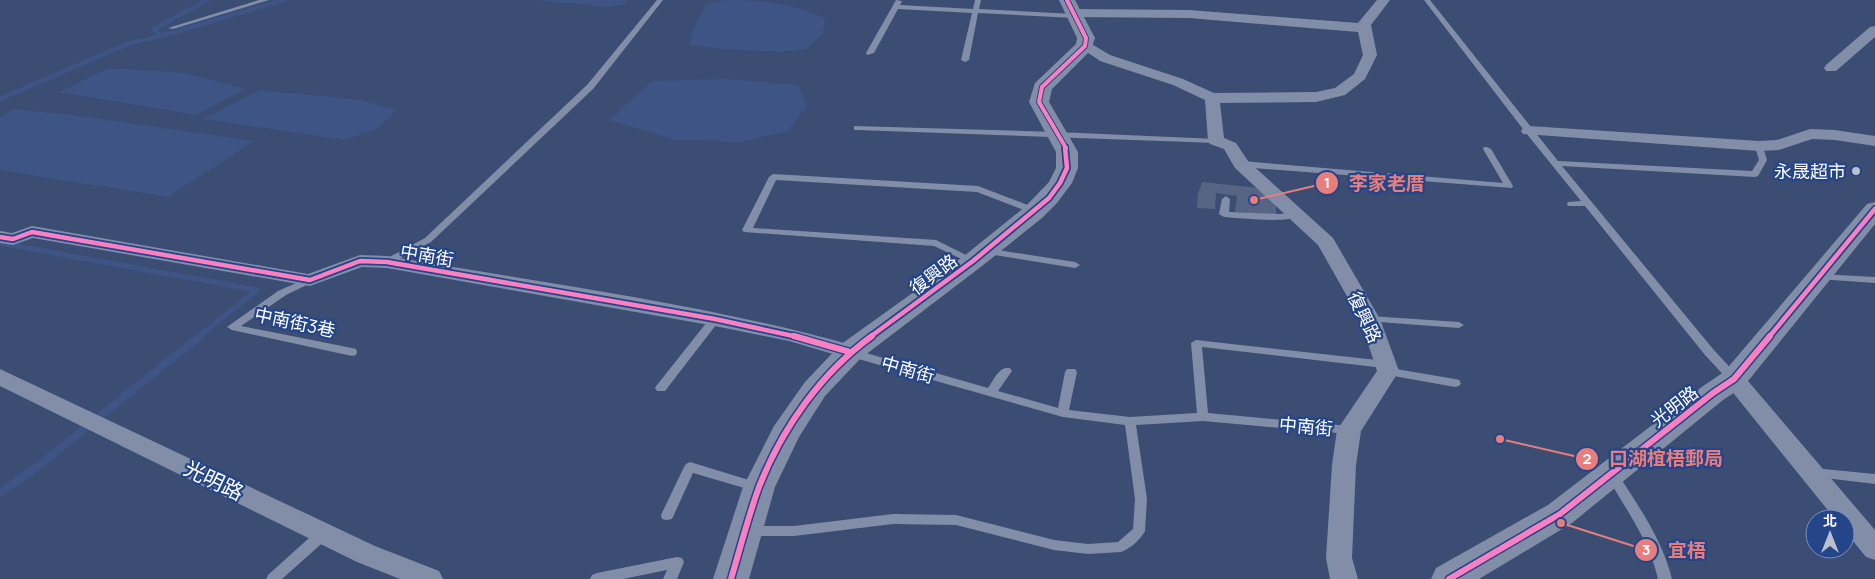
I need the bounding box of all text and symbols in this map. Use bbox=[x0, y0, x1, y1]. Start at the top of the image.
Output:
place label: 永晟超市 bbox=[1774, 159, 1846, 183]
marker: 永晟超市 bbox=[1850, 165, 1862, 177]
callout: 李家老厝 bbox=[1314, 166, 1435, 200]
text: 李家老厝 bbox=[1349, 170, 1425, 196]
text: 1 bbox=[1324, 172, 1330, 193]
street label: 中南街 bbox=[398, 238, 456, 272]
street label: 復興路 bbox=[904, 248, 962, 300]
street label: 復興路 bbox=[1343, 287, 1387, 347]
street label: 中南街3巷 bbox=[252, 302, 338, 342]
street label: 中南街 bbox=[879, 350, 937, 388]
street label: 光明路 bbox=[1645, 380, 1703, 432]
street label: 中南街 bbox=[1278, 412, 1334, 440]
callout: 口湖椬梧郵局 bbox=[1574, 442, 1733, 476]
text: 口湖椬梧郵局 bbox=[1609, 445, 1723, 471]
text: 2 bbox=[1583, 448, 1592, 469]
street label: 光明路 bbox=[180, 454, 248, 506]
north arrow bbox=[1805, 509, 1855, 559]
text: 北 bbox=[1823, 511, 1837, 530]
callout: 宜梧 bbox=[1633, 533, 1716, 567]
text: 宜梧 bbox=[1668, 537, 1706, 563]
text: 3 bbox=[1642, 539, 1650, 560]

